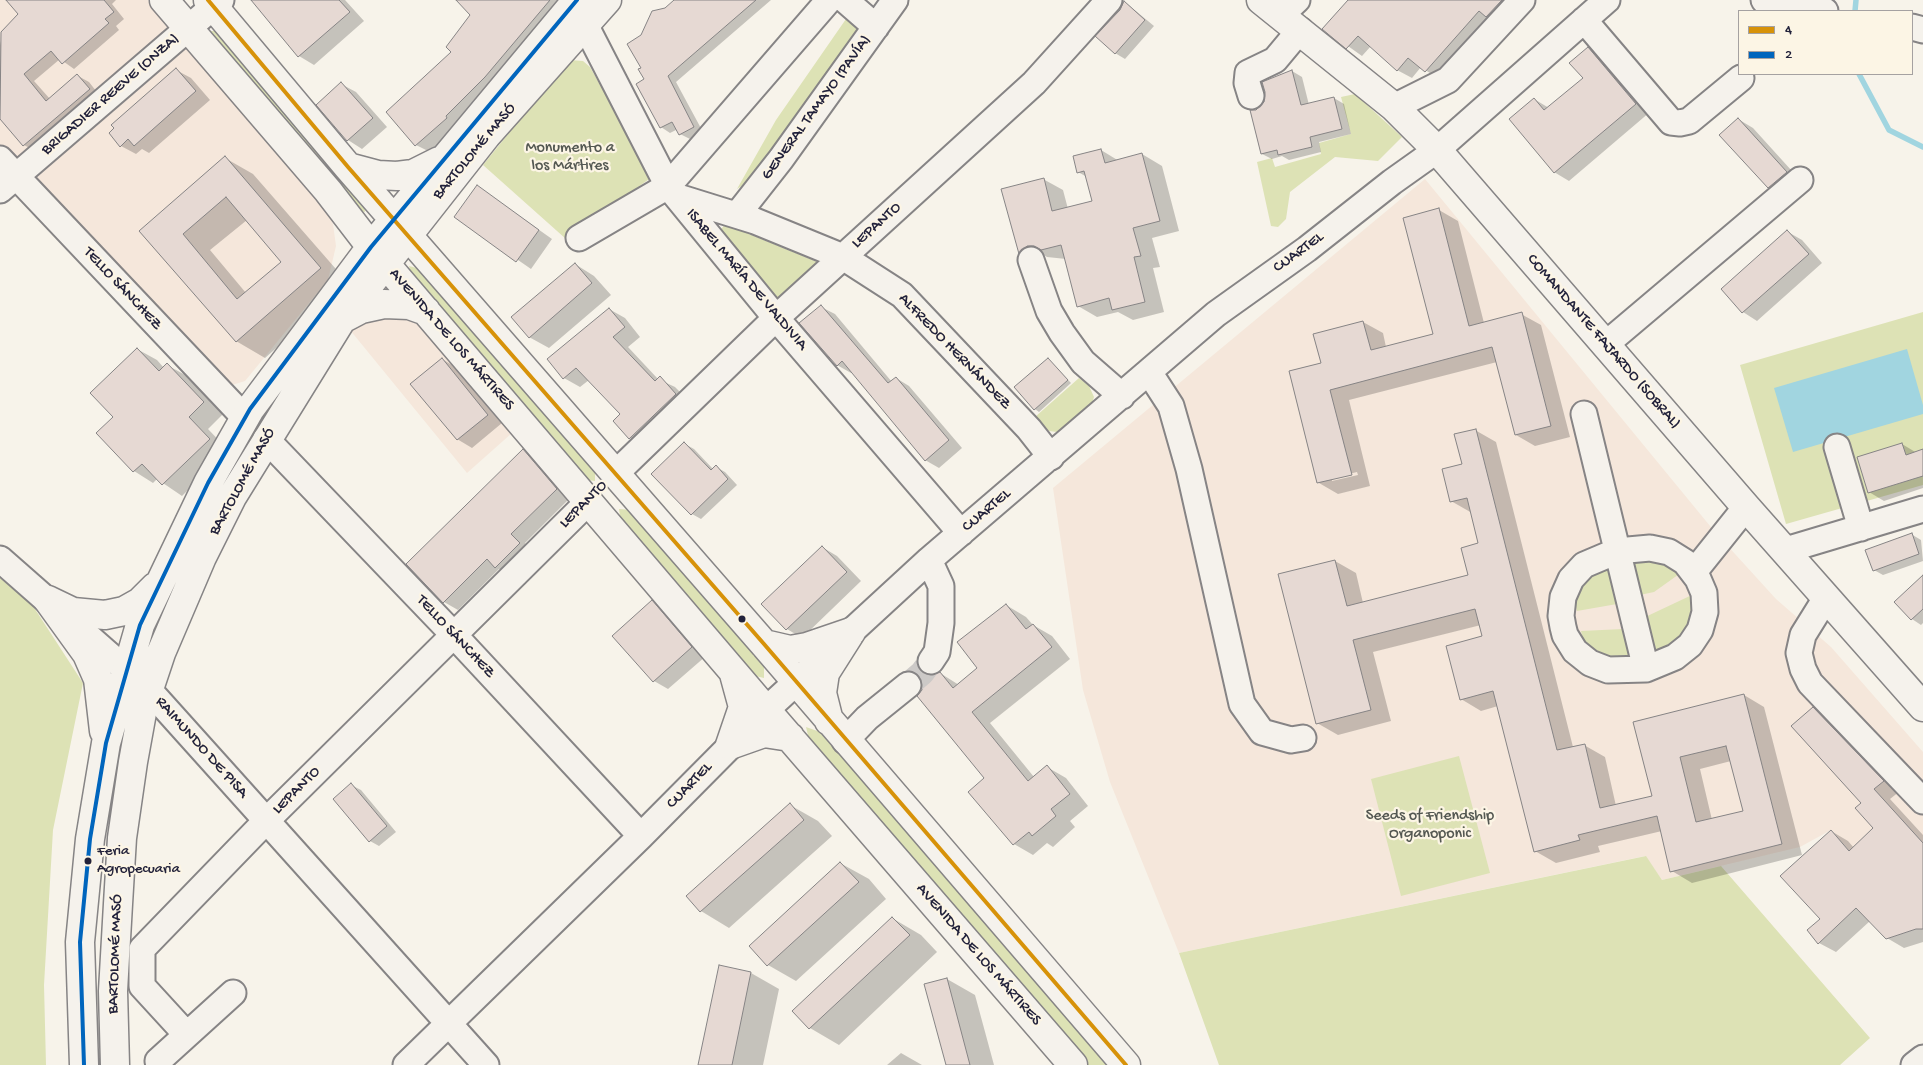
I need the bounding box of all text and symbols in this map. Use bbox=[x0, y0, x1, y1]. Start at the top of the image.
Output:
legend bbox=[1738, 10, 1913, 75]
text: 4 bbox=[1785, 21, 1792, 39]
street label: BRIGADIER REEVE (ONZA) bbox=[38, 30, 184, 160]
street label: GENERAL TAMAYO (PAVÍA) bbox=[758, 32, 876, 184]
text: 2 bbox=[1785, 46, 1792, 64]
street label: BARTOLOMÉ MASÓ bbox=[429, 100, 521, 204]
park label: Monumento a los Mártires bbox=[525, 139, 615, 177]
street label: LEPANTO bbox=[848, 199, 906, 253]
street label: ISABEL MARÍA DE VALDIVIA bbox=[681, 205, 811, 355]
street label: CUARTEL bbox=[1270, 228, 1328, 278]
street label: TELLO SÁNCHEZ bbox=[79, 243, 165, 335]
street label: COMANDANTE FAJARDO (SOBRAL) bbox=[1522, 251, 1684, 433]
street label: AVENIDA DE LOS MÁRTIRES bbox=[384, 265, 518, 415]
street label: ALFREDO HERNÁNDEZ bbox=[894, 290, 1014, 414]
street label: BARTOLOMÉ MASÓ bbox=[206, 425, 280, 539]
street label: LEPANTO bbox=[556, 477, 612, 533]
street label: CUARTEL bbox=[959, 485, 1015, 537]
street label: TELLO SÁNCHEZ bbox=[412, 591, 498, 683]
unlabelled marker bbox=[737, 614, 747, 624]
street label: RAIMUNDO DE PISA bbox=[150, 693, 252, 803]
street label: CUARTEL bbox=[663, 759, 717, 813]
street label: LEPANTO bbox=[269, 763, 325, 819]
park label: Seeds of Friendship Organoponic bbox=[1366, 807, 1494, 845]
place label: Feria Agropecuaria bbox=[97, 843, 180, 878]
marker: Feria Agropecuaria bbox=[83, 856, 93, 866]
street label: AVENIDA DE LOS MÁRTIRES bbox=[911, 880, 1045, 1030]
street label: BARTOLOMÉ MASÓ bbox=[104, 894, 128, 1014]

